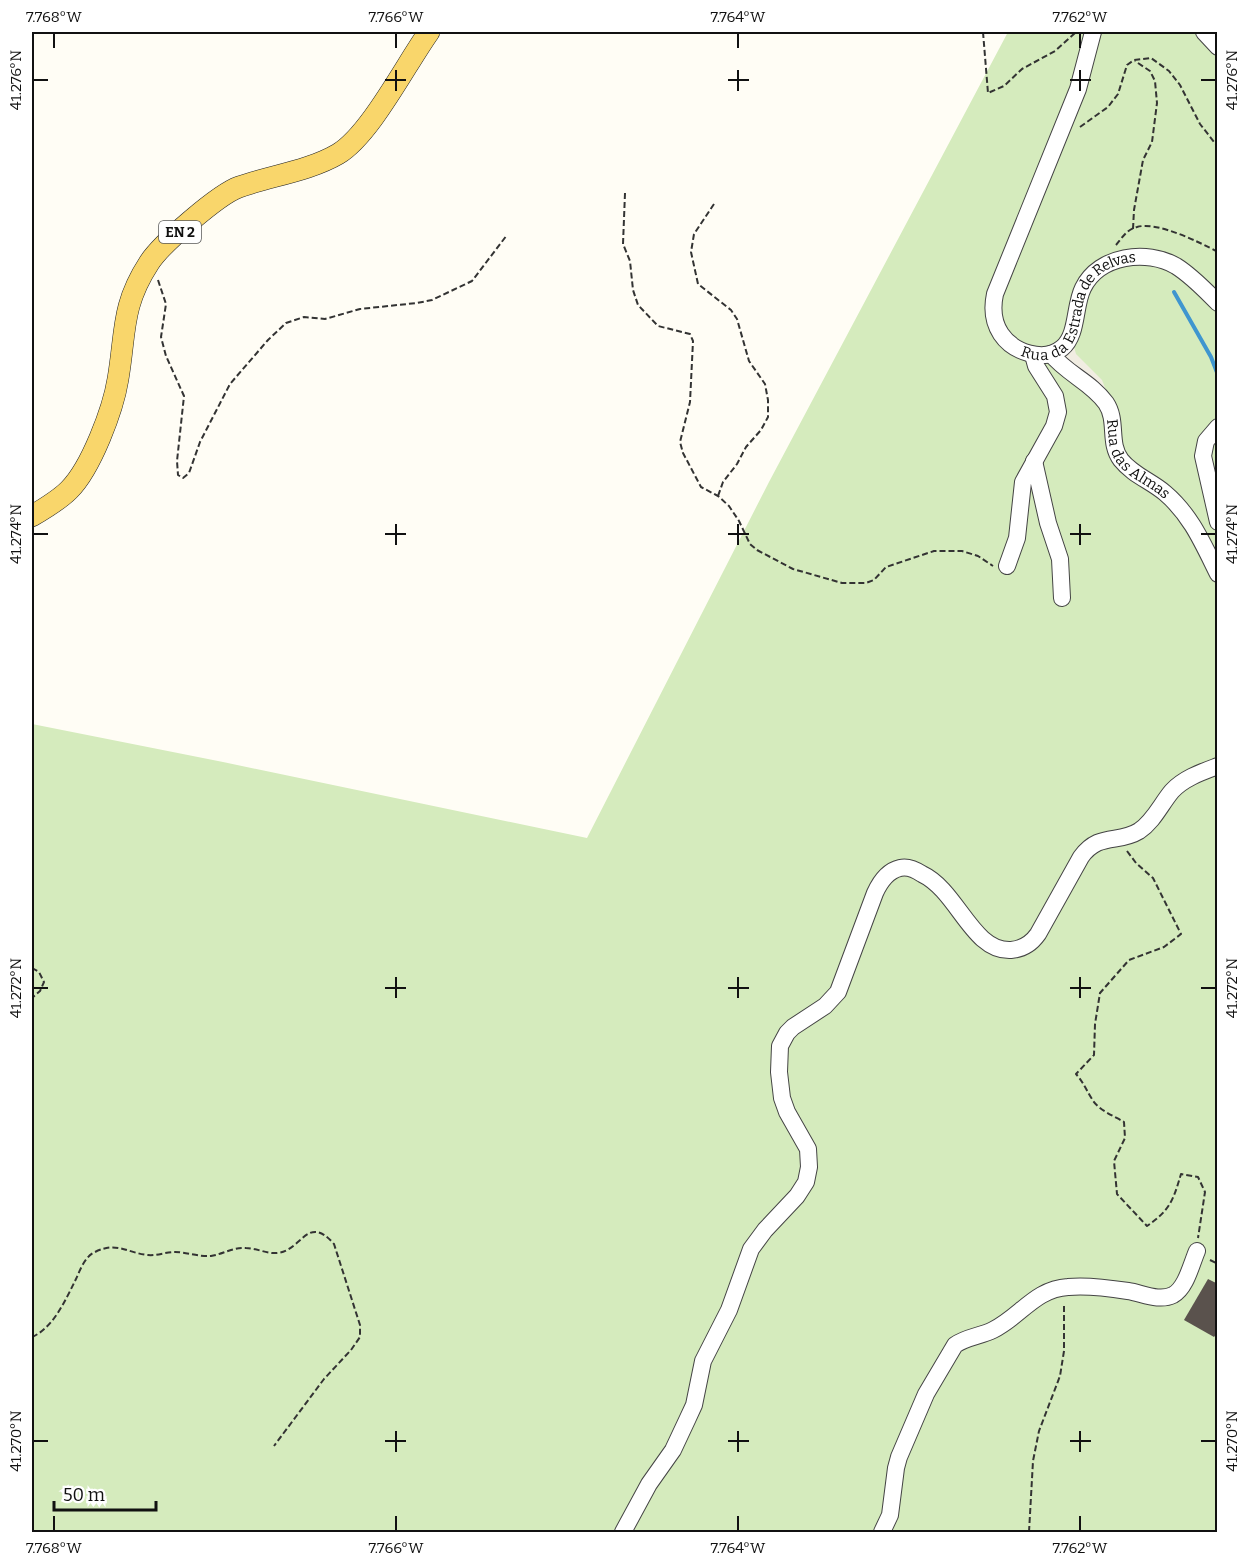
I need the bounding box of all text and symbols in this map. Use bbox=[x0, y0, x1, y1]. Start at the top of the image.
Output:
text: 7.768°W bbox=[26, 8, 83, 26]
text: 7.766°W bbox=[368, 8, 424, 26]
text: 7.764°W bbox=[711, 8, 766, 26]
text: 7.762°W bbox=[1053, 8, 1108, 26]
text: 41.276°N bbox=[7, 50, 25, 110]
text: 41.276°N bbox=[1223, 50, 1241, 110]
road number: EN 2 bbox=[159, 221, 201, 243]
street label: Rua da Estrada de Relvas bbox=[1019, 248, 1136, 364]
street label: Rua das Almas bbox=[1103, 418, 1174, 502]
text: 41.274°N bbox=[7, 504, 25, 564]
text: 41.274°N bbox=[1223, 504, 1241, 564]
text: 41.272°N bbox=[7, 958, 25, 1018]
text: 41.272°N bbox=[1223, 958, 1241, 1018]
text: 41.270°N bbox=[7, 1410, 25, 1472]
text: 41.270°N bbox=[1223, 1410, 1241, 1472]
scale bar bbox=[54, 1474, 156, 1512]
text: 50 m bbox=[63, 1484, 105, 1506]
text: 7.768°W bbox=[26, 1539, 83, 1557]
text: 7.766°W bbox=[368, 1539, 424, 1557]
text: 7.764°W bbox=[711, 1539, 766, 1557]
text: 7.762°W bbox=[1053, 1539, 1108, 1557]

